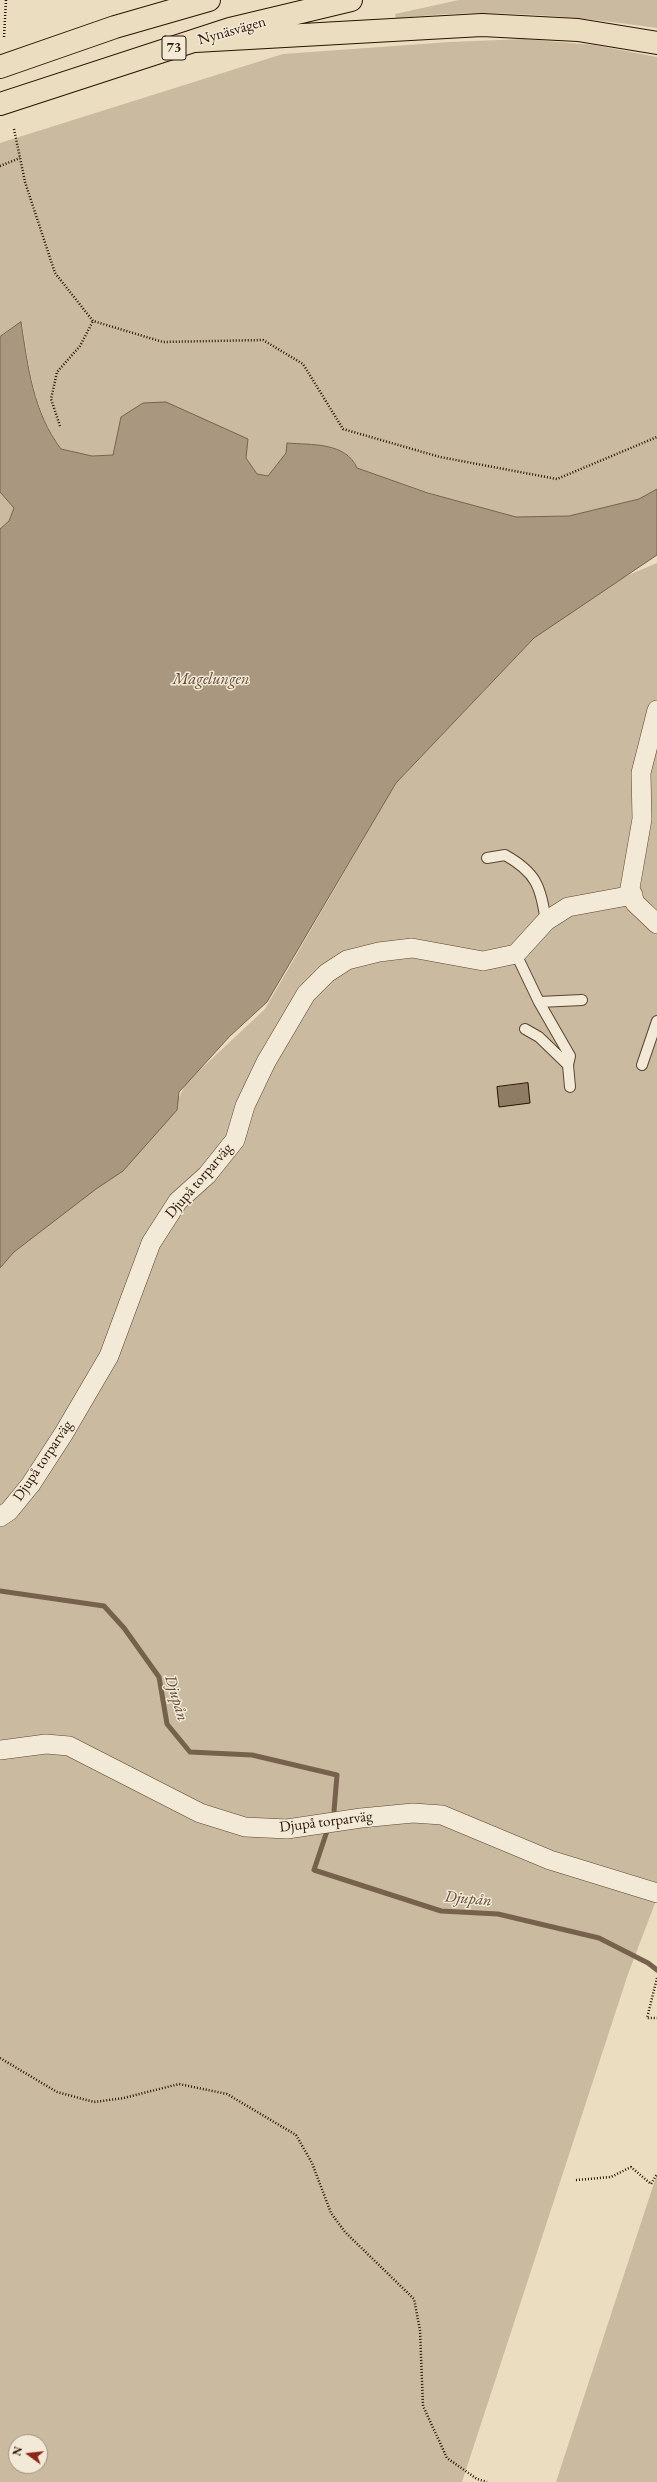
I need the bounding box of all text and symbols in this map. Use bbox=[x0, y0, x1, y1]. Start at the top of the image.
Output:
street label: Nynäsvägen bbox=[196, 13, 268, 49]
road number: 73 bbox=[162, 36, 186, 60]
water label: Magelungen bbox=[173, 670, 249, 690]
street label: Djupå torparväg bbox=[162, 1140, 236, 1222]
street label: Djupå torparväg bbox=[9, 1417, 77, 1505]
water label: Djupån bbox=[160, 1673, 192, 1723]
street label: Djupå torparväg bbox=[278, 1807, 374, 1837]
water label: Djupån bbox=[444, 1887, 492, 1911]
north arrow bbox=[8, 2434, 48, 2474]
text: N bbox=[9, 2445, 25, 2457]

